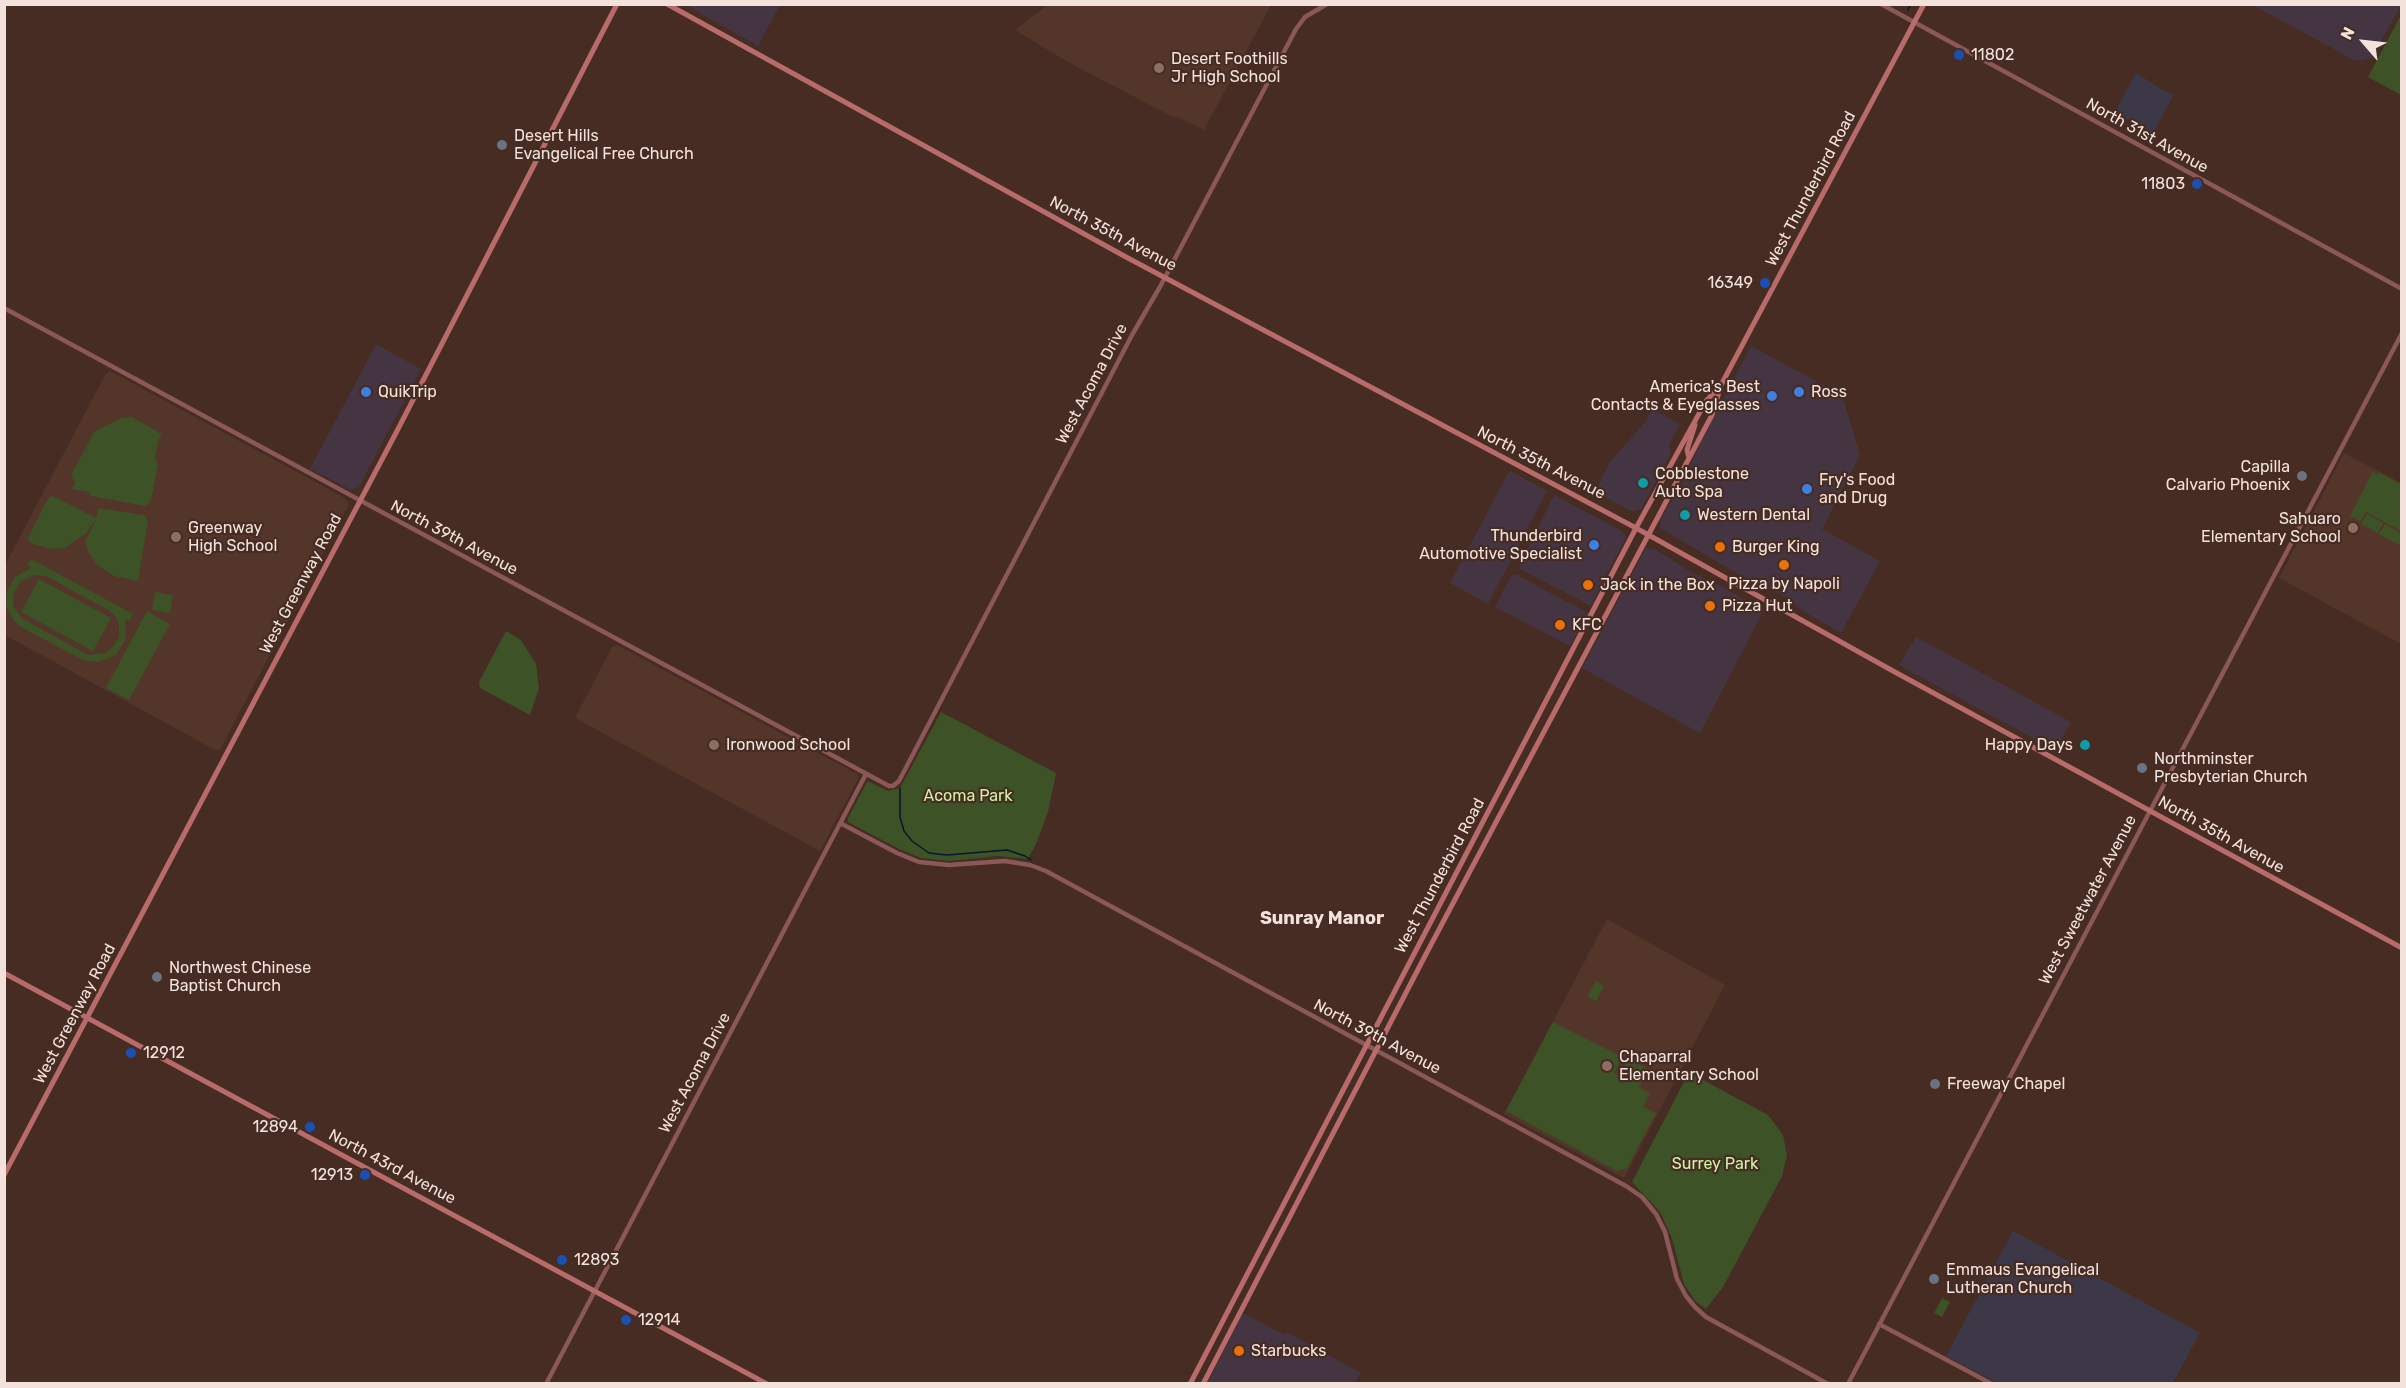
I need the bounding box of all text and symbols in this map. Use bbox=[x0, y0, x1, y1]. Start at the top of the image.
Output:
north arrow bbox=[2334, 12, 2394, 72]
text: N bbox=[2337, 24, 2359, 43]
place label: 11802 bbox=[1971, 45, 2014, 65]
marker: 11802 bbox=[1952, 48, 1966, 62]
place label: Desert Foothills Jr High School bbox=[1171, 49, 1288, 87]
marker: Desert Foothills Jr High School bbox=[1152, 61, 1166, 75]
street label: North 31st Avenue bbox=[2083, 94, 2211, 178]
street label: West Thunderbird Road bbox=[1762, 108, 1860, 270]
place label: Desert Hills Evangelical Free Church bbox=[514, 126, 694, 164]
marker: Desert Hills Evangelical Free Church bbox=[495, 138, 509, 152]
place label: 11803 bbox=[2141, 174, 2185, 194]
marker: 11803 bbox=[2190, 177, 2204, 191]
street label: North 35th Avenue bbox=[1046, 192, 1180, 276]
place label: 16349 bbox=[1708, 273, 1753, 293]
marker: 16349 bbox=[1758, 276, 1772, 290]
street label: West Acoma Drive bbox=[1052, 320, 1132, 448]
place label: America's Best Contacts & Eyeglasses bbox=[1591, 377, 1760, 415]
place label: QuikTrip bbox=[378, 382, 437, 402]
place label: Ross bbox=[1811, 382, 1847, 402]
marker: QuikTrip bbox=[359, 385, 373, 399]
marker: Ross bbox=[1792, 385, 1806, 399]
marker: America's Best Contacts & Eyeglasses bbox=[1765, 389, 1779, 403]
street label: North 35th Avenue bbox=[1474, 422, 1608, 504]
place label: Capilla Calvario Phoenix bbox=[2166, 457, 2290, 495]
place label: Cobblestone Auto Spa bbox=[1655, 464, 1749, 502]
marker: Capilla Calvario Phoenix bbox=[2295, 469, 2309, 483]
place label: Fry's Food and Drug bbox=[1819, 470, 1895, 508]
marker: Cobblestone Auto Spa bbox=[1636, 476, 1650, 490]
marker: Fry's Food and Drug bbox=[1800, 482, 1814, 496]
street label: North 39th Avenue bbox=[387, 496, 521, 580]
place label: Western Dental bbox=[1697, 505, 1810, 525]
marker: Western Dental bbox=[1678, 508, 1692, 522]
place label: Sahuaro Elementary School bbox=[2201, 509, 2341, 547]
street label: West Greenway Road bbox=[256, 511, 346, 657]
place label: Greenway High School bbox=[188, 518, 277, 556]
marker: Sahuaro Elementary School bbox=[2346, 521, 2360, 535]
place label: Thunderbird Automotive Specialist bbox=[1419, 526, 1582, 564]
marker: Greenway High School bbox=[169, 530, 183, 544]
place label: Burger King bbox=[1732, 537, 1819, 557]
marker: Thunderbird Automotive Specialist bbox=[1587, 538, 1601, 552]
marker: Burger King bbox=[1713, 540, 1727, 554]
marker: Pizza by Napoli bbox=[1777, 558, 1791, 572]
place label: Pizza by Napoli bbox=[1728, 574, 1840, 594]
place label: Jack in the Box bbox=[1600, 575, 1715, 595]
marker: Jack in the Box bbox=[1581, 578, 1595, 592]
place label: Pizza Hut bbox=[1722, 596, 1792, 616]
marker: Pizza Hut bbox=[1703, 599, 1717, 613]
place label: KFC bbox=[1572, 615, 1602, 635]
marker: KFC bbox=[1553, 618, 1567, 632]
place label: Ironwood School bbox=[726, 735, 850, 755]
place label: Happy Days bbox=[1985, 735, 2073, 755]
marker: Ironwood School bbox=[707, 738, 721, 752]
marker: Happy Days bbox=[2078, 738, 2092, 752]
place label: Northminster Presbyterian Church bbox=[2154, 749, 2307, 787]
marker: Northminster Presbyterian Church bbox=[2135, 761, 2149, 775]
park label: Acoma Park bbox=[924, 786, 1012, 806]
street label: North 35th Avenue bbox=[2155, 792, 2287, 878]
street label: West Thunderbird Road bbox=[1391, 795, 1489, 957]
street label: West Sweetwater Avenue bbox=[2035, 812, 2141, 988]
district label: Sunray Manor bbox=[1260, 908, 1384, 930]
street label: West Greenway Road bbox=[30, 941, 120, 1087]
place label: Northwest Chinese Baptist Church bbox=[169, 958, 311, 996]
marker: Northwest Chinese Baptist Church bbox=[150, 970, 164, 984]
street label: North 39th Avenue bbox=[1310, 995, 1444, 1079]
street label: West Acoma Drive bbox=[655, 1009, 735, 1137]
place label: 12912 bbox=[143, 1043, 185, 1063]
marker: 12912 bbox=[124, 1046, 138, 1060]
place label: Chaparral Elementary School bbox=[1619, 1047, 1759, 1085]
marker: Chaparral Elementary School bbox=[1600, 1059, 1614, 1073]
place label: Freeway Chapel bbox=[1947, 1074, 2065, 1094]
marker: Freeway Chapel bbox=[1928, 1077, 1942, 1091]
place label: 12894 bbox=[252, 1117, 298, 1137]
marker: 12894 bbox=[303, 1120, 317, 1134]
street label: North 43rd Avenue bbox=[325, 1125, 459, 1209]
park label: Surrey Park bbox=[1672, 1154, 1758, 1174]
place label: 12913 bbox=[311, 1165, 353, 1185]
marker: 12913 bbox=[358, 1168, 372, 1182]
place label: 12893 bbox=[574, 1250, 619, 1270]
marker: 12893 bbox=[555, 1253, 569, 1267]
place label: Emmaus Evangelical Lutheran Church bbox=[1946, 1260, 2099, 1298]
marker: Emmaus Evangelical Lutheran Church bbox=[1927, 1272, 1941, 1286]
place label: 12914 bbox=[638, 1310, 681, 1330]
marker: 12914 bbox=[619, 1313, 633, 1327]
place label: Starbucks bbox=[1251, 1341, 1326, 1361]
marker: Starbucks bbox=[1232, 1344, 1246, 1358]

